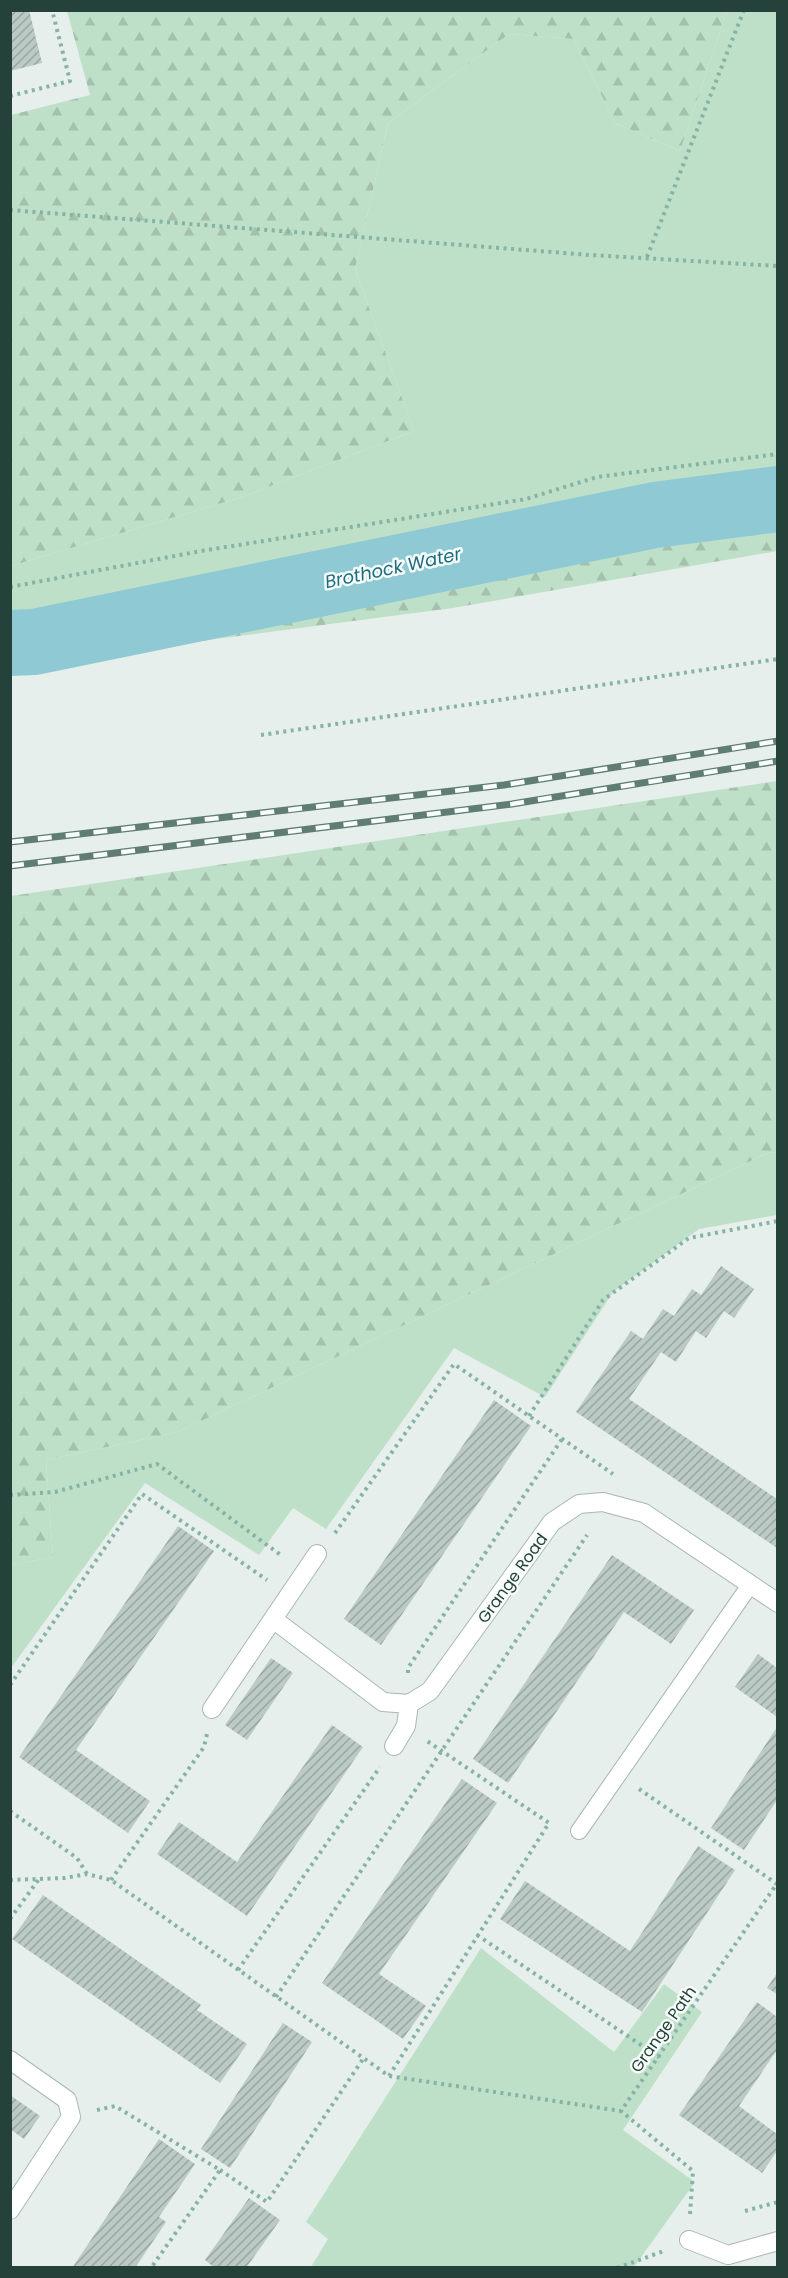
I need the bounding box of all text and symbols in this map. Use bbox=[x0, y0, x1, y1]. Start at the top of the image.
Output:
water label: Brothock Water bbox=[323, 541, 465, 594]
street label: Grange Road bbox=[472, 1529, 553, 1628]
street label: Grange Path bbox=[625, 1981, 702, 2077]

